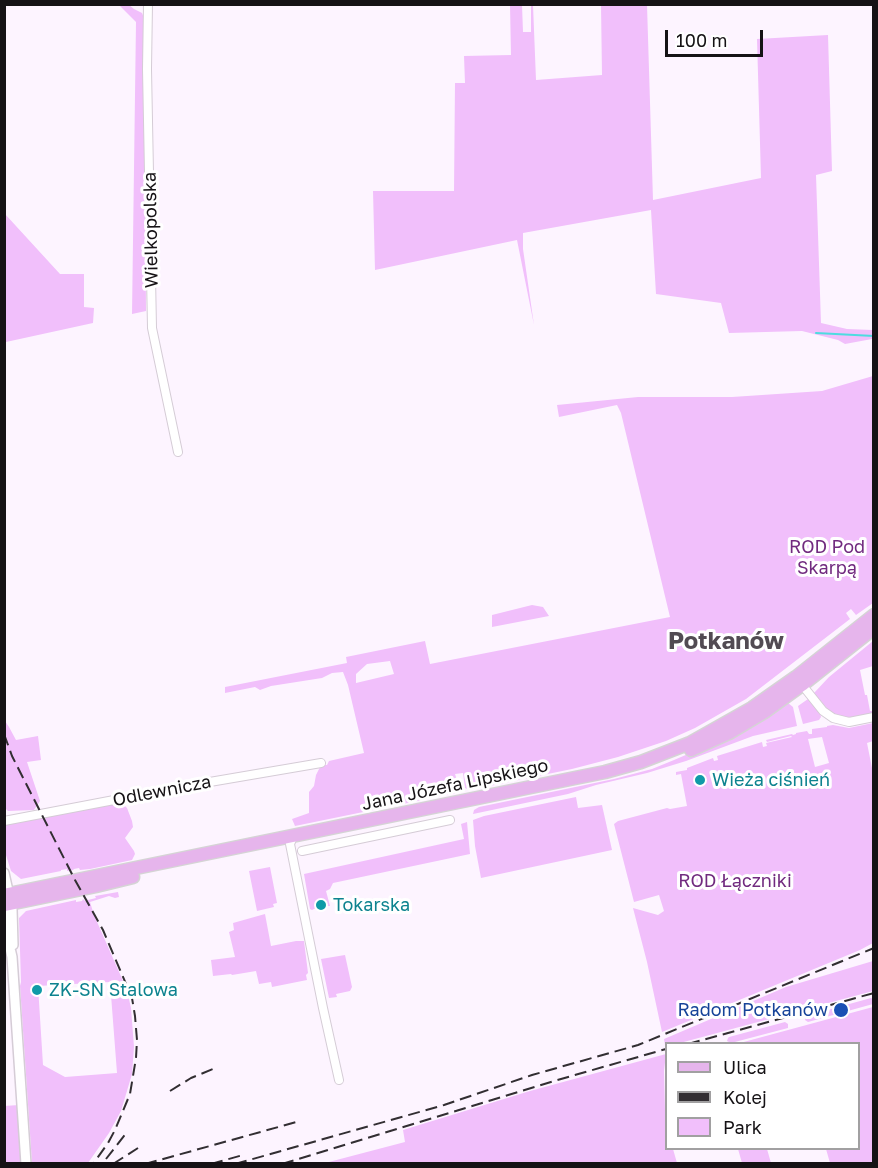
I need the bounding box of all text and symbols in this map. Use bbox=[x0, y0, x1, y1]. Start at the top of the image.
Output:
scale bar bbox=[668, 18, 766, 56]
text: 100 m bbox=[676, 29, 727, 51]
street label: Wielkopolska bbox=[139, 172, 163, 288]
park label: ROD Pod Skarpą bbox=[789, 536, 865, 578]
district label: Potkanów bbox=[668, 627, 784, 655]
street label: Jana Józefa Lipskiego bbox=[360, 755, 550, 815]
place label: Wieża ciśnień bbox=[712, 769, 830, 791]
street label: Odlewnicza bbox=[111, 771, 213, 811]
marker: Wieża ciśnień bbox=[693, 773, 707, 787]
park label: ROD Łączniki bbox=[678, 870, 792, 892]
place label: Tokarska bbox=[333, 894, 410, 916]
marker: Tokarska bbox=[314, 898, 328, 912]
place label: ZK-SN Stalowa bbox=[49, 979, 178, 1001]
marker: ZK-SN Stalowa bbox=[30, 983, 44, 997]
place label: Radom Potkanów bbox=[677, 999, 828, 1021]
marker: Radom Potkanów bbox=[832, 1001, 850, 1019]
legend bbox=[665, 1042, 860, 1150]
text: Ulica bbox=[723, 1056, 767, 1078]
text: Kolej bbox=[723, 1086, 767, 1108]
text: Park bbox=[723, 1116, 762, 1138]

